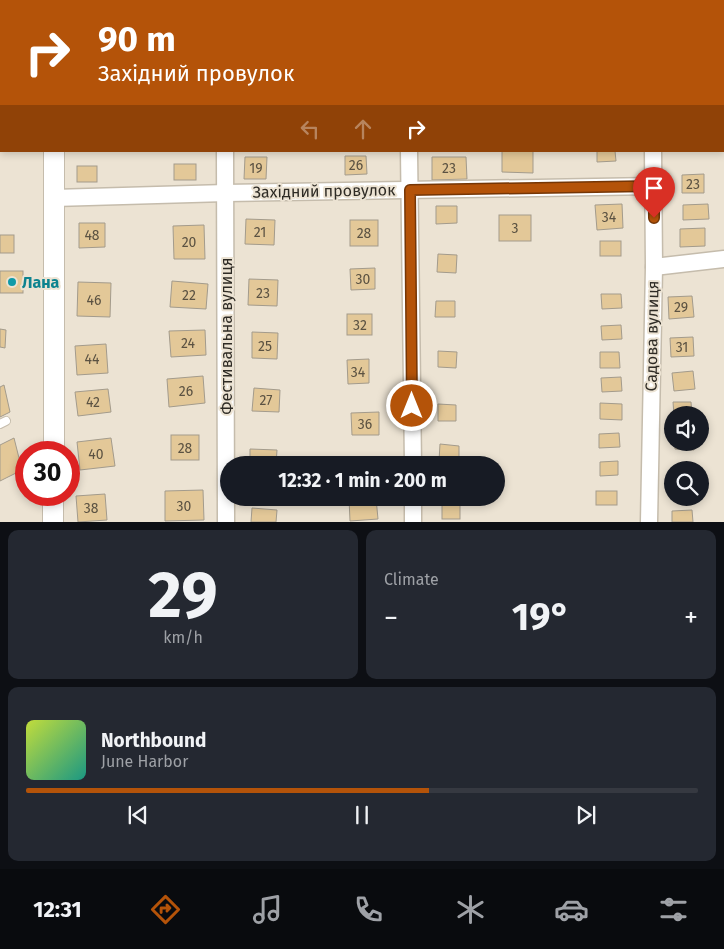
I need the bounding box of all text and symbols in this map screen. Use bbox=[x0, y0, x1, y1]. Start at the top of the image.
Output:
text: 90 m bbox=[98, 18, 176, 60]
icon: right bbox=[15, 20, 80, 85]
text: Західний провулок bbox=[98, 60, 294, 87]
icon: left bbox=[296, 115, 324, 143]
icon: ahead bbox=[349, 115, 377, 143]
icon: right bbox=[402, 115, 430, 143]
house number: 26 bbox=[349, 157, 363, 174]
house number: 19 bbox=[249, 160, 263, 177]
house number: 23 bbox=[442, 160, 456, 177]
pin bbox=[633, 167, 675, 218]
icon: arrive bbox=[640, 174, 668, 202]
house number: 23 bbox=[686, 176, 700, 193]
street label: Західний провулок bbox=[252, 180, 396, 202]
house number: 34 bbox=[602, 209, 617, 226]
house number: 3 bbox=[512, 220, 519, 237]
house number: 21 bbox=[254, 224, 266, 241]
house number: 28 bbox=[357, 225, 372, 242]
house number: 48 bbox=[84, 227, 100, 244]
house number: 20 bbox=[182, 234, 197, 251]
street label: Фестивальна вулиця bbox=[217, 257, 236, 415]
house number: 30 bbox=[356, 271, 371, 288]
place label: Лана bbox=[22, 273, 60, 292]
marker: Лана bbox=[6, 276, 18, 288]
street label: Садова вулиця bbox=[642, 280, 662, 392]
house number: 23 bbox=[256, 285, 270, 302]
house number: 22 bbox=[182, 287, 196, 304]
house number: 46 bbox=[87, 292, 101, 309]
house number: 29 bbox=[674, 299, 688, 316]
house number: 32 bbox=[353, 317, 367, 334]
house number: 24 bbox=[181, 335, 196, 352]
house number: 25 bbox=[258, 338, 272, 355]
house number: 31 bbox=[676, 339, 688, 356]
house number: 44 bbox=[85, 351, 100, 368]
house number: 34 bbox=[351, 364, 366, 381]
position arrow bbox=[385, 379, 437, 431]
house number: 26 bbox=[179, 383, 193, 400]
house number: 27 bbox=[259, 392, 273, 409]
house number: 42 bbox=[86, 394, 100, 411]
map controls bbox=[664, 406, 709, 506]
button: sound bbox=[664, 406, 709, 451]
house number: 36 bbox=[358, 416, 372, 433]
house number: 28 bbox=[178, 440, 193, 457]
speed limit sign: 30 bbox=[15, 441, 80, 506]
house number: 40 bbox=[88, 446, 104, 463]
button: search bbox=[664, 461, 709, 506]
text: 12:32 · 1 min · 200 m bbox=[278, 469, 447, 492]
house number: 30 bbox=[177, 498, 192, 515]
house number: 38 bbox=[84, 500, 99, 517]
text: 29 bbox=[148, 556, 218, 634]
text: Climate bbox=[384, 570, 439, 589]
text: 19° bbox=[512, 594, 570, 640]
text: − bbox=[384, 601, 398, 634]
text: + bbox=[684, 601, 698, 634]
text: km/h bbox=[163, 628, 203, 647]
text: Northbound bbox=[101, 729, 206, 752]
text: June Harbor bbox=[101, 752, 188, 771]
icon: previous bbox=[124, 801, 152, 829]
icon: pause bbox=[348, 801, 376, 829]
icon: next bbox=[572, 801, 600, 829]
icon: directions bbox=[148, 892, 183, 927]
icon: music bbox=[250, 892, 285, 927]
icon: phone bbox=[351, 892, 386, 927]
icon: climate bbox=[453, 892, 488, 927]
icon: car bbox=[554, 892, 589, 927]
icon: filters bbox=[656, 892, 691, 927]
text: 12:31 bbox=[33, 896, 82, 923]

